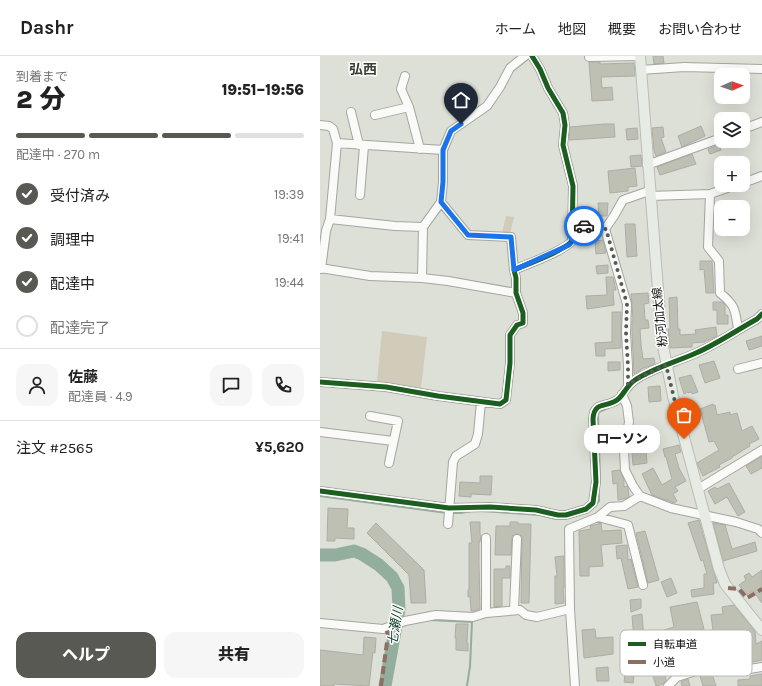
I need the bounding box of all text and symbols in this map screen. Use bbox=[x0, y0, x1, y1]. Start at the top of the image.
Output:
text: Dashr bbox=[20, 17, 73, 39]
text: ホーム bbox=[494, 21, 536, 38]
text: 地図 bbox=[558, 21, 586, 38]
text: 概要 bbox=[608, 21, 636, 38]
text: お問い合わせ bbox=[658, 21, 742, 38]
district label: 弘西 bbox=[349, 61, 377, 78]
north arrow bbox=[714, 68, 750, 104]
map controls bbox=[714, 68, 750, 236]
text: 到着まで bbox=[16, 69, 68, 84]
text: 19:51–19:56 bbox=[222, 81, 304, 99]
pin bbox=[444, 83, 478, 124]
text: 2 分 bbox=[16, 84, 65, 115]
icon: home bbox=[450, 89, 472, 111]
button: layers bbox=[714, 112, 750, 148]
text: 配達中 · 270 m bbox=[16, 147, 100, 162]
button: + bbox=[714, 156, 750, 192]
icon: check bbox=[16, 183, 38, 205]
text: 受付済み bbox=[50, 187, 110, 205]
text: 19:39 bbox=[274, 187, 304, 202]
button: − bbox=[714, 200, 750, 236]
courier bbox=[564, 206, 604, 246]
icon: car bbox=[573, 215, 595, 237]
icon: check bbox=[16, 227, 38, 249]
text: 調理中 bbox=[50, 231, 95, 249]
text: 19:41 bbox=[278, 231, 304, 246]
icon: check bbox=[16, 271, 38, 293]
text: 配達中 bbox=[50, 275, 95, 293]
text: 19:44 bbox=[275, 275, 304, 290]
street label: 粉河加太線 bbox=[650, 286, 670, 348]
text: 配達完了 bbox=[50, 319, 110, 337]
button: person bbox=[16, 364, 58, 406]
button: chat bbox=[210, 364, 252, 406]
button: phone bbox=[262, 364, 304, 406]
text: 佐藤 bbox=[68, 368, 98, 386]
text: 配達員 · 4.9 bbox=[68, 389, 133, 404]
pin bbox=[667, 398, 701, 439]
icon: bag bbox=[673, 404, 695, 426]
callout: ローソン bbox=[584, 425, 660, 453]
text: ローソン bbox=[596, 431, 648, 446]
text: ¥5,620 bbox=[255, 438, 304, 456]
text: 注文 #2565 bbox=[16, 439, 93, 457]
water label: 七瀬川 bbox=[385, 604, 406, 646]
legend bbox=[620, 630, 752, 676]
button: ヘルプ bbox=[16, 632, 156, 678]
button: 共有 bbox=[164, 632, 304, 678]
text: 自転車道 bbox=[653, 638, 697, 651]
text: 小道 bbox=[653, 656, 675, 669]

